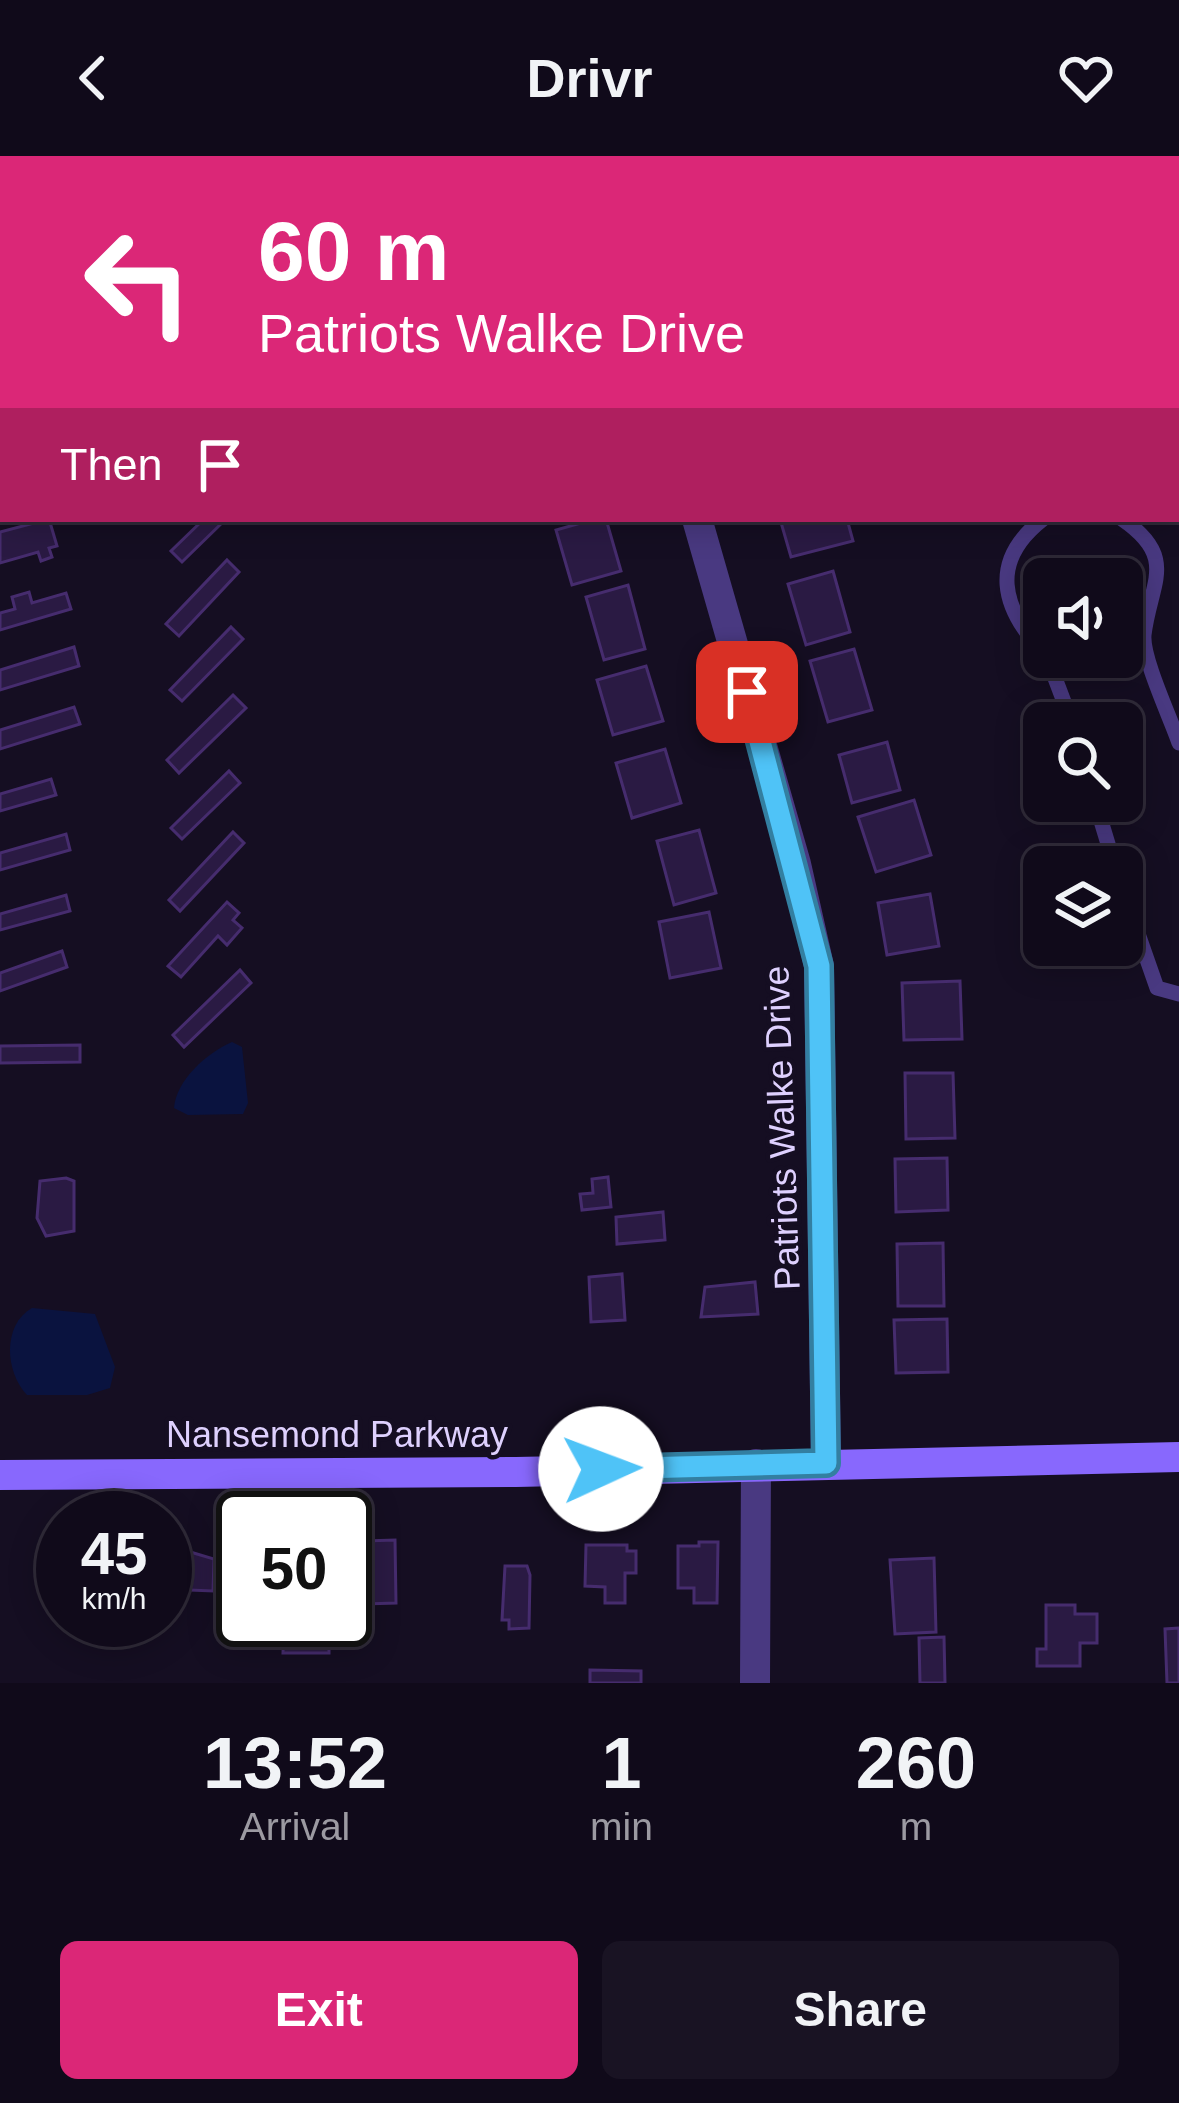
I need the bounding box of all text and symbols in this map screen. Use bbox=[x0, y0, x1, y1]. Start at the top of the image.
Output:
icon: back bbox=[60, 45, 126, 111]
icon: heart bbox=[1053, 45, 1119, 111]
text: Drivr bbox=[526, 48, 653, 108]
icon: left bbox=[60, 204, 216, 360]
text: 60 m bbox=[258, 204, 449, 298]
text: Patriots Walke Drive bbox=[258, 303, 745, 363]
icon: arrive bbox=[187, 432, 253, 498]
text: Then bbox=[60, 439, 163, 490]
map controls bbox=[1023, 558, 1143, 966]
button: sound bbox=[1023, 558, 1143, 678]
pin bbox=[696, 641, 798, 743]
icon: arrive bbox=[714, 659, 780, 725]
button: search bbox=[1023, 702, 1143, 822]
button: layers bbox=[1023, 846, 1143, 966]
street label: Patriots Walke Drive bbox=[755, 965, 808, 1291]
position arrow bbox=[538, 1406, 664, 1532]
street label: Nansemond Parkway bbox=[166, 1414, 508, 1455]
speed limit sign: 50 bbox=[216, 1491, 372, 1647]
text: 45 bbox=[81, 1520, 147, 1587]
text: km/h bbox=[81, 1582, 147, 1615]
text: 13:52 bbox=[203, 1723, 387, 1803]
text: 1 bbox=[601, 1723, 642, 1803]
text: 260 bbox=[856, 1723, 976, 1803]
text: Arrival bbox=[240, 1805, 350, 1848]
text: min bbox=[590, 1805, 653, 1848]
text: m bbox=[900, 1805, 932, 1848]
button: Exit bbox=[60, 1941, 578, 2079]
button: Share bbox=[602, 1941, 1119, 2079]

